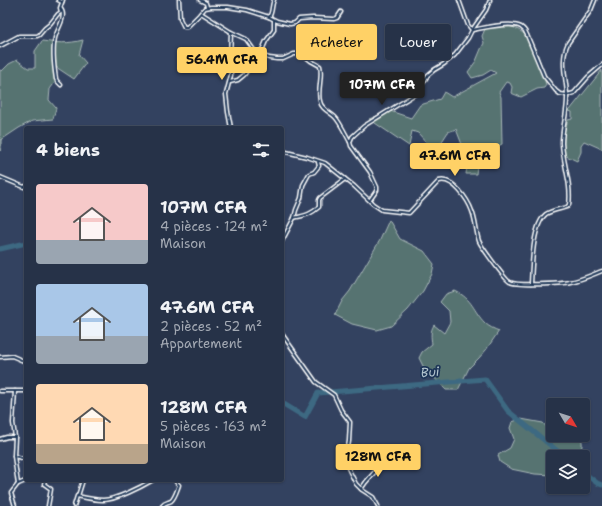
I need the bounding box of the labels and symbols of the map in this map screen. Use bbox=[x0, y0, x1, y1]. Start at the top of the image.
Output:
pin: 56.4M CFA bbox=[176, 47, 268, 81]
pin: 107M CFA bbox=[341, 72, 423, 106]
pin: 47.6M CFA bbox=[409, 143, 501, 177]
water label: Bui bbox=[420, 363, 440, 381]
north arrow bbox=[546, 398, 590, 442]
pin: 128M CFA bbox=[337, 444, 419, 478]

